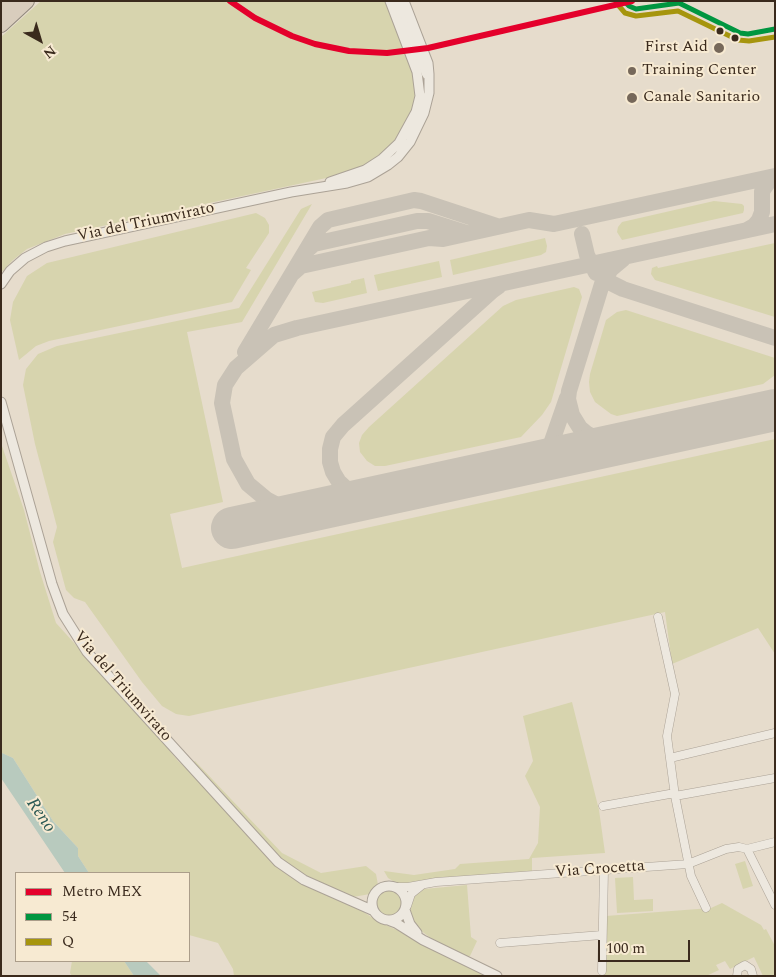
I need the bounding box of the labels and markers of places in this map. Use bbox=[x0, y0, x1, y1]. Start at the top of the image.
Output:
unlabelled marker bbox=[715, 26, 725, 36]
unlabelled marker bbox=[730, 33, 740, 43]
place label: First Aid bbox=[645, 38, 708, 58]
marker: First Aid bbox=[712, 41, 726, 55]
place label: Training Center bbox=[642, 61, 756, 81]
marker: Training Center bbox=[626, 65, 638, 77]
place label: Canale Sanitario bbox=[643, 88, 760, 108]
marker: Canale Sanitario bbox=[625, 91, 639, 105]

